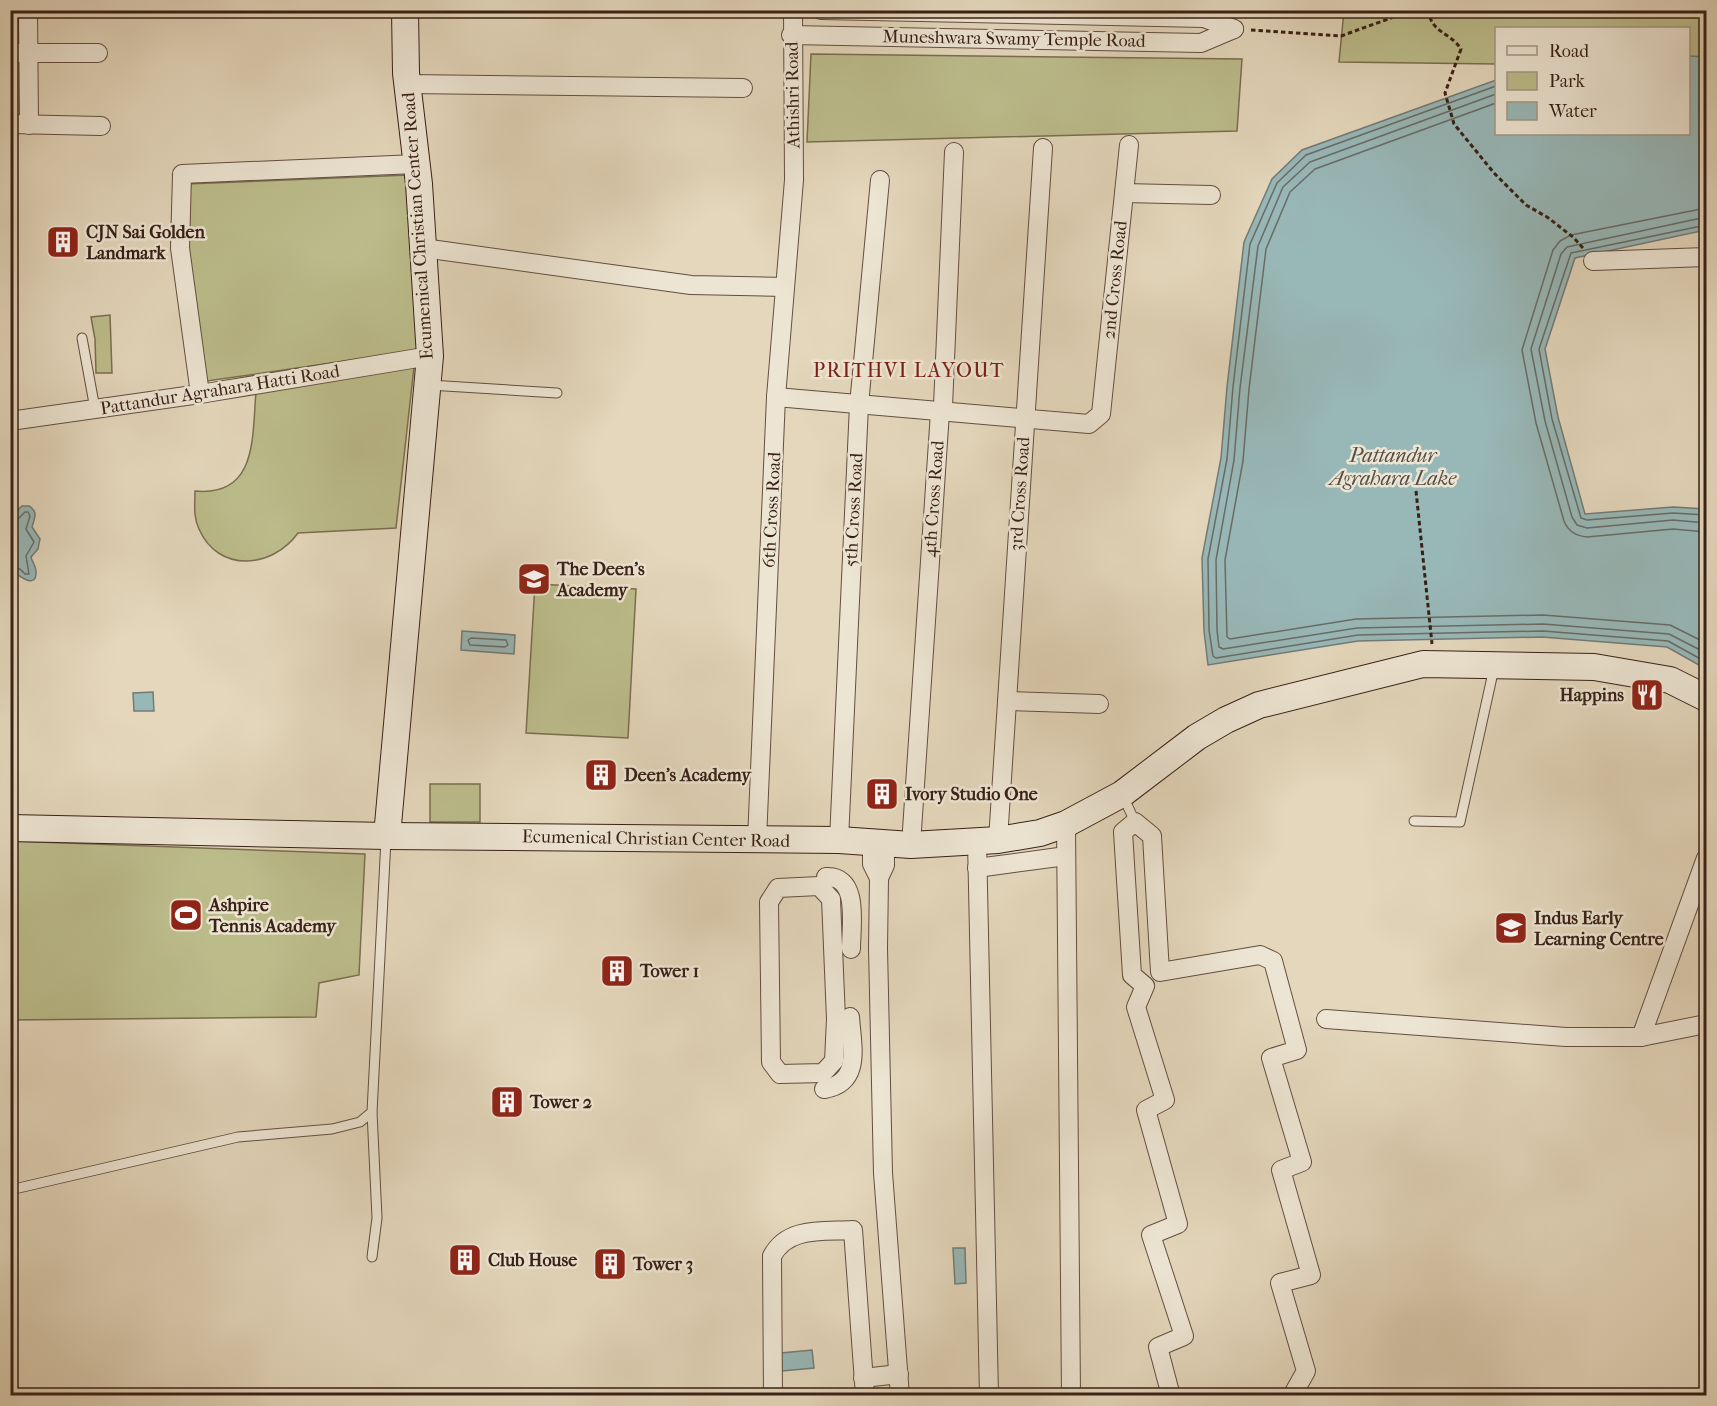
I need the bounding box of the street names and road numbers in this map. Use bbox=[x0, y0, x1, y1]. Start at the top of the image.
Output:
street label: Muneshwara Swamy Temple Road bbox=[882, 26, 1146, 52]
street label: Athishri Road bbox=[782, 41, 804, 150]
street label: Ecumenical Christian Center Road bbox=[398, 91, 438, 360]
street label: 2nd Cross Road bbox=[1098, 219, 1132, 340]
street label: Pattandur Agrahara Hatti Road bbox=[99, 361, 341, 419]
street label: 3rd Cross Road bbox=[1006, 436, 1034, 552]
street label: 4th Cross Road bbox=[919, 440, 949, 558]
street label: 6th Cross Road bbox=[758, 451, 786, 569]
street label: 5th Cross Road bbox=[841, 452, 867, 568]
street label: Ecumenical Christian Center Road bbox=[522, 826, 790, 852]

